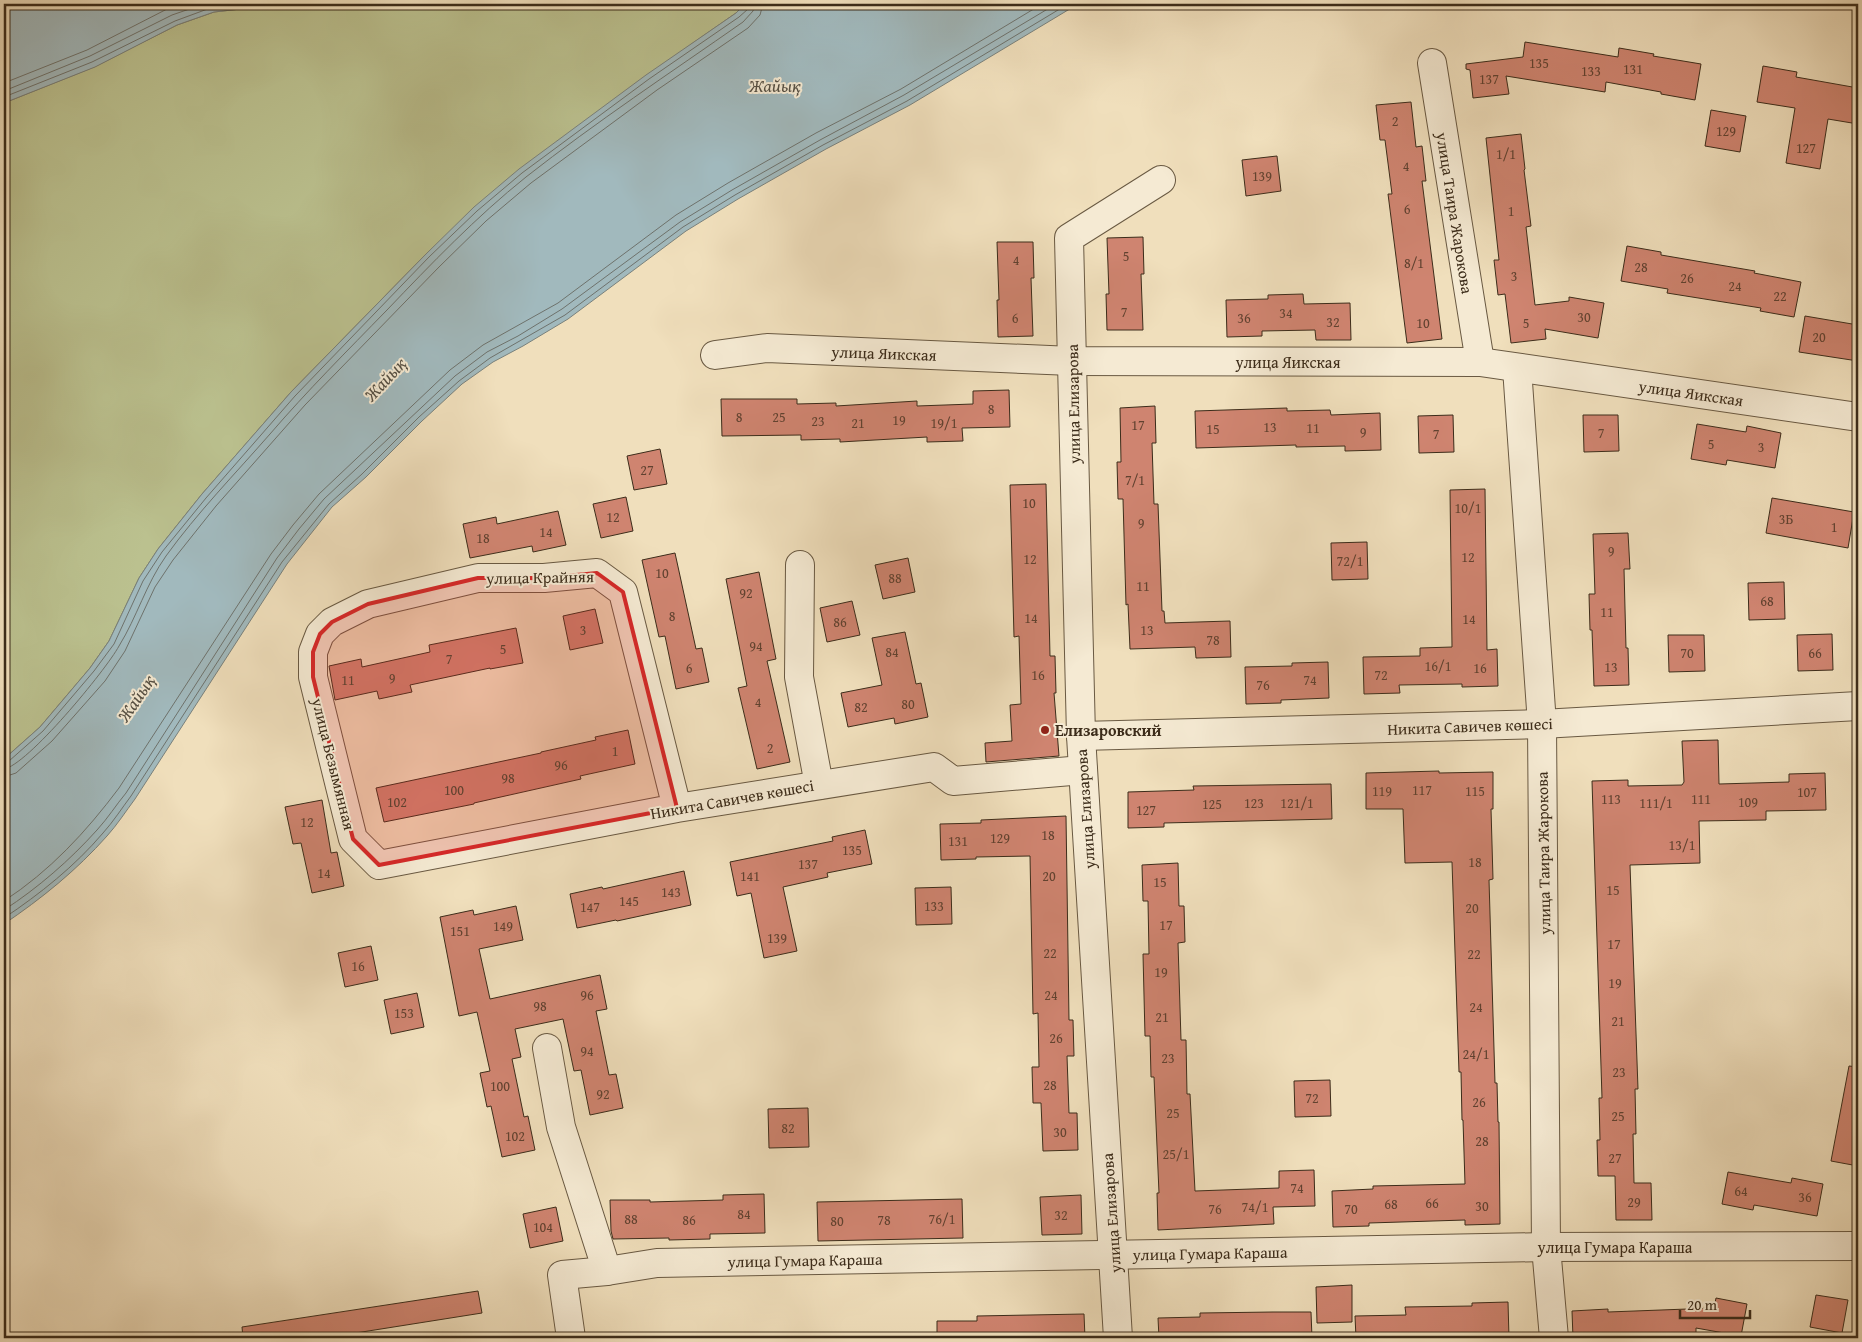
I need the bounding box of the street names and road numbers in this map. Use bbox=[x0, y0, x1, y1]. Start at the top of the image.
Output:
street label: улица Таира Жарокова bbox=[1430, 130, 1480, 296]
street label: улица Яикская bbox=[830, 339, 937, 367]
street label: улица Елизарова bbox=[1060, 343, 1086, 465]
street label: улица Яикская bbox=[1234, 350, 1341, 374]
street label: улица Яикская bbox=[1636, 374, 1745, 412]
street label: улица Крайняя bbox=[485, 564, 594, 590]
street label: улица Безымянная bbox=[306, 695, 362, 833]
street label: Никита Савичев көшесі bbox=[1387, 711, 1554, 741]
street label: улица Елизарова bbox=[1069, 748, 1101, 871]
street label: улица Таира Жарокова bbox=[1530, 771, 1556, 936]
street label: Никита Савичев көшесі bbox=[648, 773, 816, 825]
street label: улица Елизарова bbox=[1095, 1152, 1127, 1275]
street label: улица Гумара Караша bbox=[1537, 1235, 1693, 1259]
street label: улица Гумара Караша bbox=[1131, 1240, 1288, 1266]
street label: улица Гумара Караша bbox=[726, 1247, 883, 1273]

